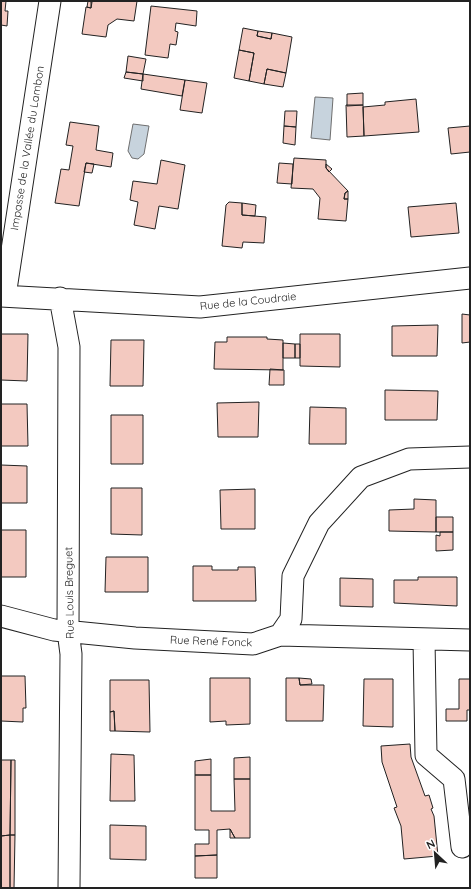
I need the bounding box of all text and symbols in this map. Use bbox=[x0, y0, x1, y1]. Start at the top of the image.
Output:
street label: Impasse de la Vallée du Lambon bbox=[7, 65, 47, 231]
street label: Rue de la Coudraie bbox=[199, 289, 297, 313]
street label: Rue Louis Breguet bbox=[61, 546, 77, 639]
street label: Rue René Fonck bbox=[170, 633, 253, 649]
north arrow bbox=[415, 833, 455, 873]
text: N bbox=[424, 836, 437, 852]

